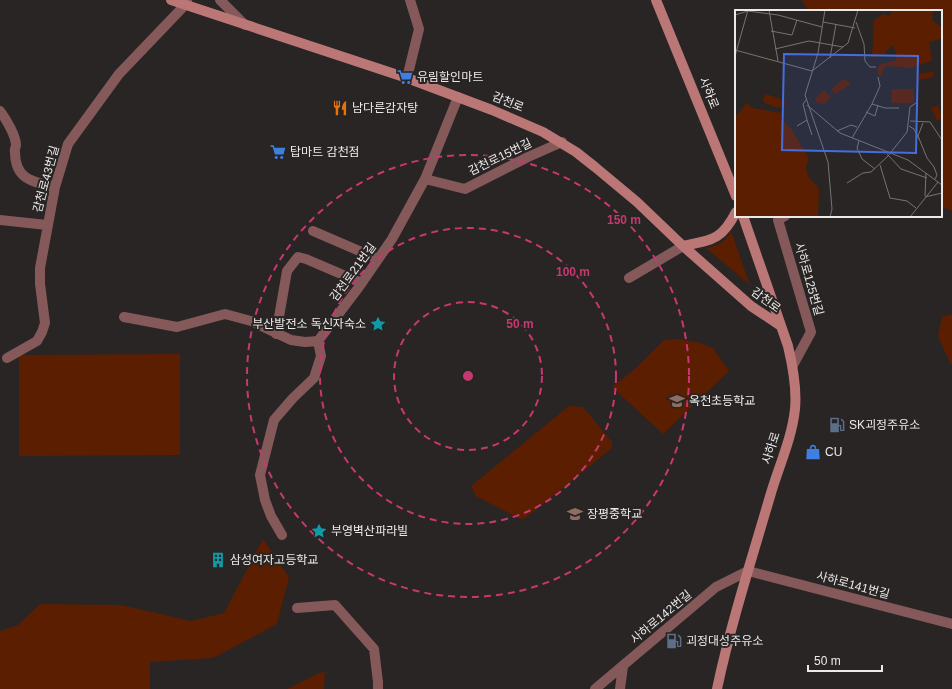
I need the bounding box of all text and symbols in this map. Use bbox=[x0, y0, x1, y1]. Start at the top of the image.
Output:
inset map bbox=[735, 10, 942, 217]
supermarket icon: 유림할인마트 bbox=[396, 68, 414, 86]
place label: 유림할인마트 bbox=[417, 70, 483, 84]
street label: 사하로 bbox=[696, 75, 722, 111]
street label: 감천로 bbox=[490, 89, 526, 115]
restaurant icon: 남다른감자탕 bbox=[331, 99, 349, 117]
place label: 남다른감자탕 bbox=[352, 101, 418, 115]
street label: 감천로15번길 bbox=[466, 136, 534, 178]
supermarket icon: 탑마트 감천점 bbox=[269, 143, 287, 161]
street label: 감천로43번길 bbox=[30, 144, 62, 214]
place label: 탑마트 감천점 bbox=[290, 145, 360, 159]
text: 150 m bbox=[607, 213, 641, 227]
street label: 감천로21번길 bbox=[327, 240, 379, 304]
street label: 사하로125번길 bbox=[792, 241, 826, 317]
text: 100 m bbox=[556, 265, 590, 279]
street label: 감천로 bbox=[748, 285, 784, 315]
place icon: 부산발전소 독신자숙소 bbox=[369, 315, 387, 333]
place label: 부산발전소 독신자숙소 bbox=[252, 317, 366, 331]
text: 50 m bbox=[506, 317, 534, 331]
centre of rings bbox=[461, 369, 475, 383]
school or university icon: 옥천초등학교 bbox=[668, 392, 686, 410]
place label: 옥천초등학교 bbox=[689, 394, 755, 408]
fuel station icon: SK괴정주유소 bbox=[828, 416, 846, 434]
place label: SK괴정주유소 bbox=[849, 418, 920, 432]
street label: 사하로 bbox=[759, 430, 783, 466]
shop icon: CU bbox=[804, 443, 822, 461]
place label: CU bbox=[825, 445, 842, 459]
school or university icon: 장평중학교 bbox=[566, 505, 584, 523]
place label: 장평중학교 bbox=[587, 507, 642, 521]
place icon: 부영벽산파라빌 bbox=[310, 522, 328, 540]
place label: 부영벽산파라빌 bbox=[331, 524, 408, 538]
building icon: 삼성여자고등학교 bbox=[209, 551, 227, 569]
place label: 삼성여자고등학교 bbox=[230, 553, 318, 567]
street label: 사하로141번길 bbox=[815, 569, 891, 601]
street label: 사하로142번길 bbox=[628, 587, 694, 647]
fuel station icon: 괴정대성주유소 bbox=[665, 632, 683, 650]
place label: 괴정대성주유소 bbox=[686, 634, 763, 648]
scale bar bbox=[808, 647, 882, 673]
text: 50 m bbox=[814, 654, 841, 668]

